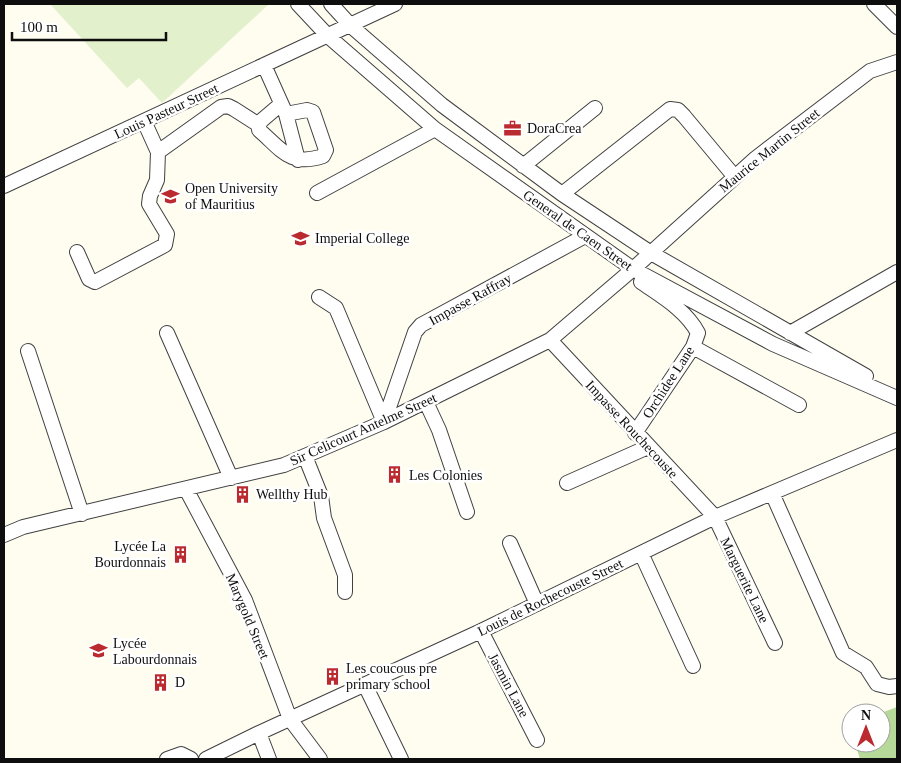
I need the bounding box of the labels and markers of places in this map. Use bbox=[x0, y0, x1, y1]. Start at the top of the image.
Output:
office icon: DoraCrea bbox=[503, 118, 523, 138]
place label: DoraCrea bbox=[527, 121, 582, 136]
place label: Open University of Mauritius bbox=[185, 181, 278, 212]
school or university icon: Open University of Mauritius bbox=[161, 186, 181, 206]
school or university icon: Imperial College bbox=[291, 228, 311, 248]
place label: Imperial College bbox=[315, 231, 409, 246]
building icon: Les Colonies bbox=[385, 465, 405, 485]
place label: Les Colonies bbox=[409, 468, 483, 483]
building icon: Wellthy Hub bbox=[232, 484, 252, 504]
place label: Wellthy Hub bbox=[256, 487, 328, 502]
place label: Lycée La Bourdonnais bbox=[94, 539, 167, 570]
building icon: Lycée La Bourdonnais bbox=[170, 544, 190, 564]
place label: Lycée Labourdonnais bbox=[113, 636, 197, 667]
school or university icon: Lycée Labourdonnais bbox=[89, 641, 109, 661]
place label: Les coucous pre primary school bbox=[346, 661, 437, 692]
building icon: Les coucous pre primary school bbox=[322, 666, 342, 686]
building icon: D bbox=[151, 672, 171, 692]
place label: D bbox=[175, 675, 185, 690]

